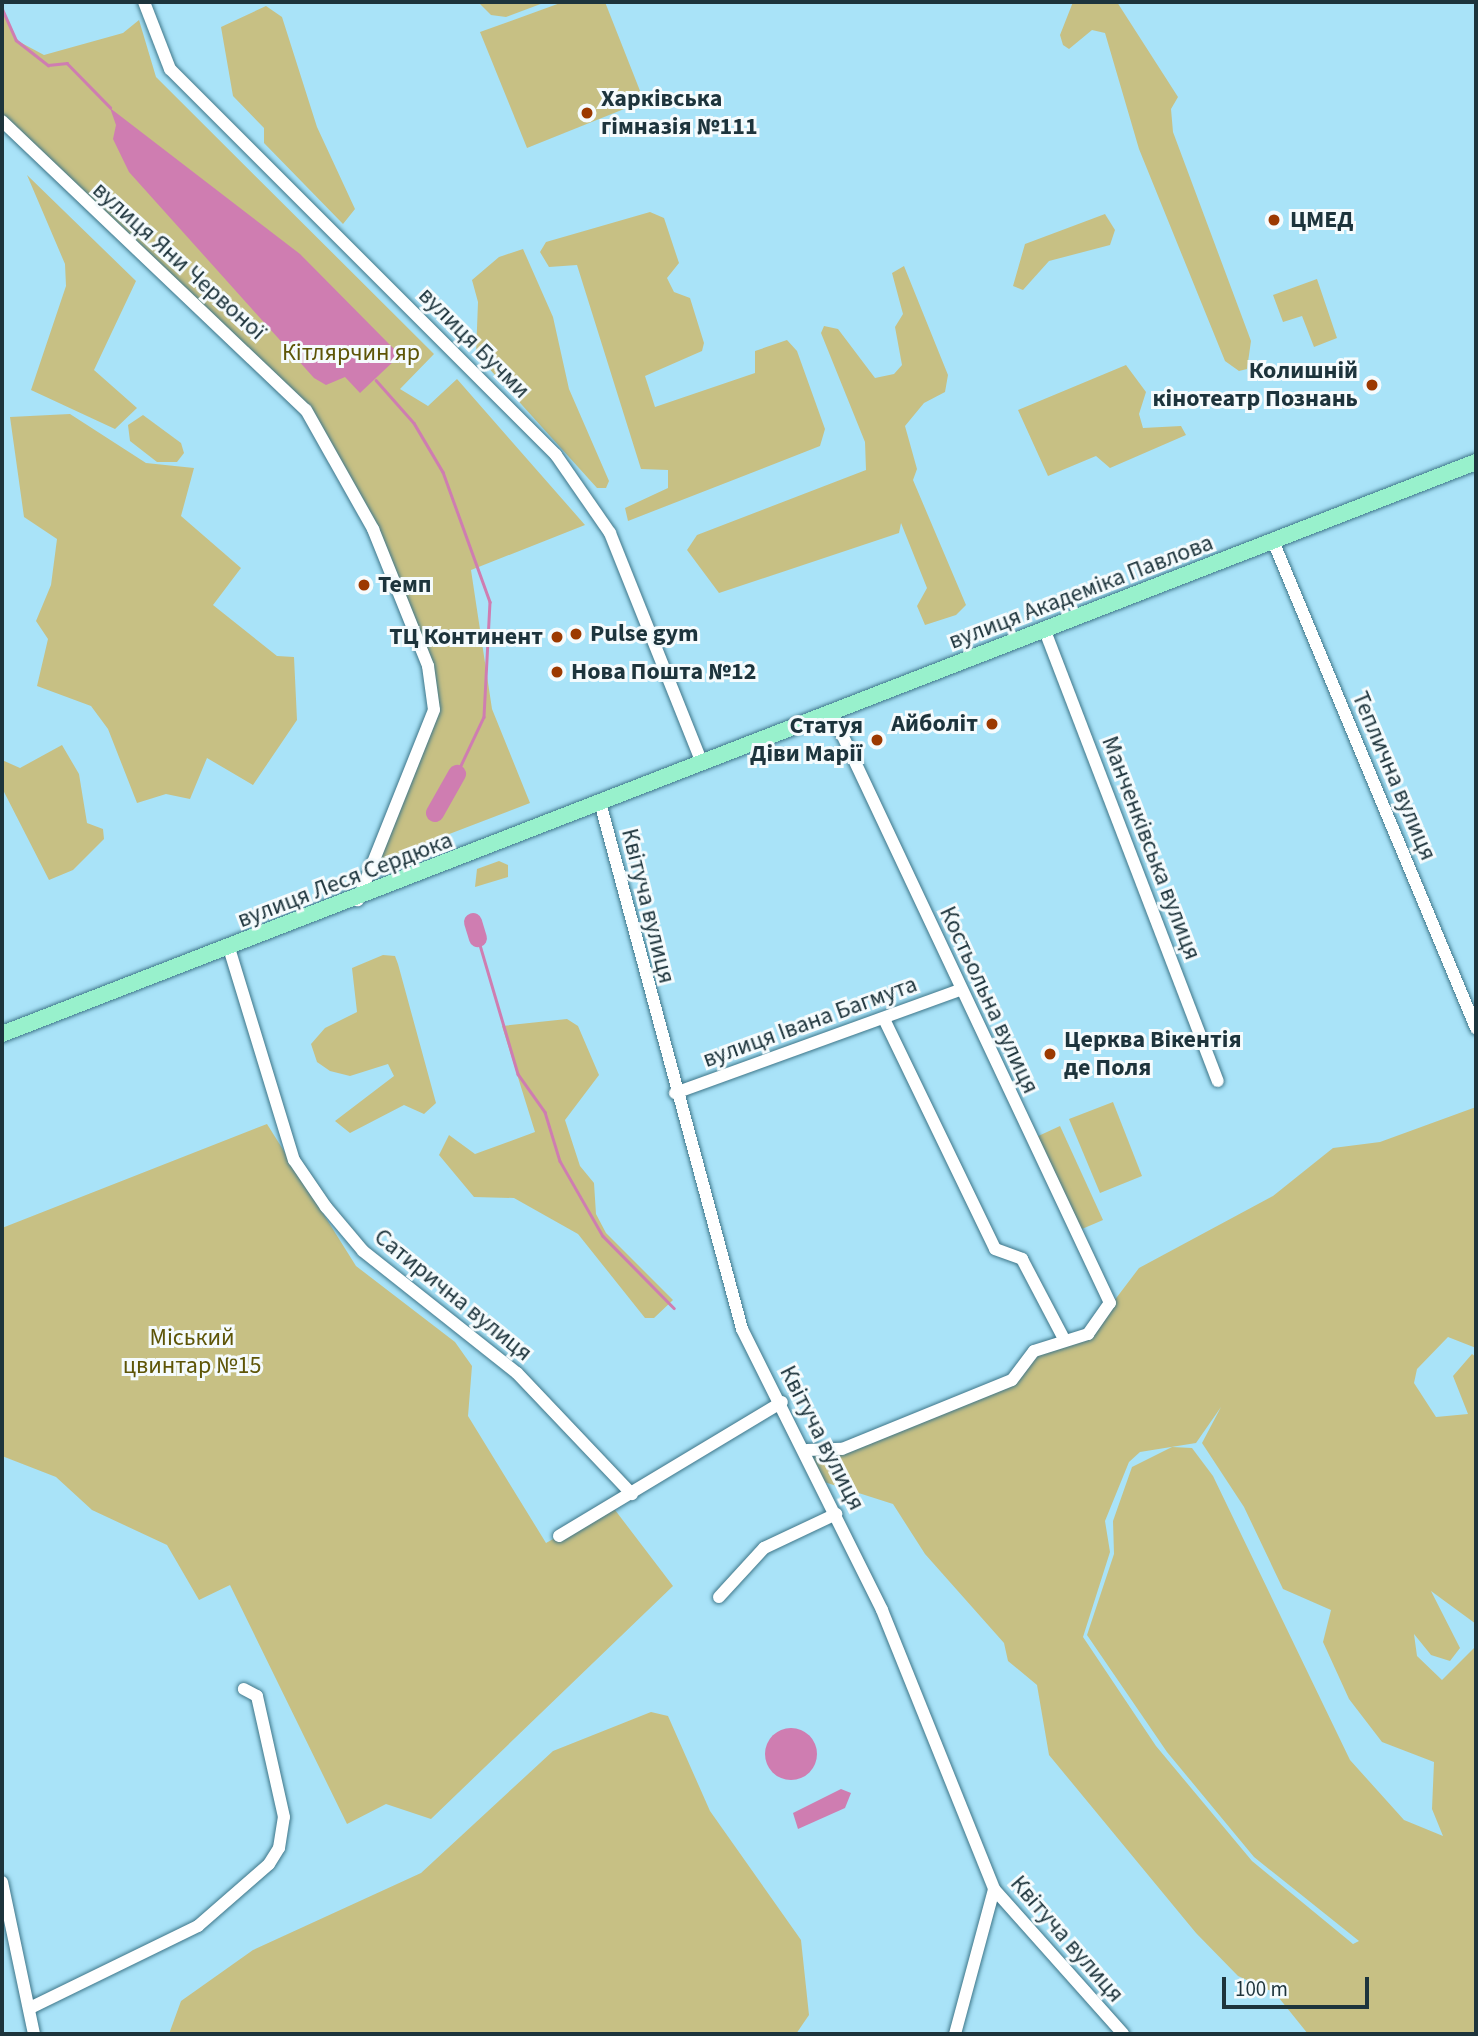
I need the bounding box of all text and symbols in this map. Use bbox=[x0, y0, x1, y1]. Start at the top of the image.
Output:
place label: Харківська гімназія №111 bbox=[601, 85, 758, 141]
marker: Харківська гімназія №111 bbox=[579, 105, 595, 121]
street label: вулиця Яни Червоної bbox=[87, 176, 271, 346]
place label: ЦМЕД bbox=[1290, 206, 1353, 234]
marker: ЦМЕД bbox=[1264, 210, 1284, 230]
street label: вулиця Бучми bbox=[412, 281, 536, 405]
park label: Кітлярчин яр bbox=[282, 339, 420, 367]
place label: Колишній кінотеатр Познань bbox=[1152, 357, 1358, 413]
marker: Колишній кінотеатр Познань bbox=[1364, 377, 1380, 393]
street label: вулиця Академіка Павлова bbox=[945, 528, 1217, 656]
place label: Темп bbox=[378, 571, 432, 599]
marker: Темп bbox=[356, 577, 372, 593]
place label: Pulse gym bbox=[590, 620, 699, 648]
place label: ТЦ Континент bbox=[389, 623, 543, 651]
marker: Pulse gym bbox=[568, 626, 584, 642]
marker: ТЦ Континент bbox=[549, 629, 565, 645]
place label: Нова Пошта №12 bbox=[571, 658, 756, 686]
marker: Нова Пошта №12 bbox=[549, 664, 565, 680]
street label: Теплична вулиця bbox=[1345, 687, 1443, 865]
place label: Айболіт bbox=[891, 710, 978, 738]
place label: Статуя Діви Марії bbox=[750, 712, 863, 768]
marker: Айболіт bbox=[984, 716, 1000, 732]
marker: Статуя Діви Марії bbox=[869, 732, 885, 748]
street label: Манченківська вулиця bbox=[1095, 732, 1207, 964]
street label: вулиця Леся Сердюка bbox=[233, 826, 457, 934]
street label: Квітуча вулиця bbox=[615, 826, 681, 986]
street label: Костьольна вулиця bbox=[933, 902, 1045, 1098]
street label: вулиця Івана Багмута bbox=[699, 970, 921, 1074]
place label: Церква Вікентія де Поля bbox=[1064, 1026, 1241, 1082]
marker: Церква Вікентія де Поля bbox=[1042, 1046, 1058, 1062]
street label: Сатирична вулиця bbox=[368, 1223, 538, 1367]
park label: Міський цвинтар №15 bbox=[123, 1324, 261, 1380]
street label: Квітуча вулиця bbox=[773, 1361, 871, 1515]
street label: Квітуча вулиця bbox=[1004, 1870, 1130, 2008]
scale bar bbox=[1226, 1962, 1373, 2006]
text: 100 m bbox=[1235, 1974, 1288, 2004]

